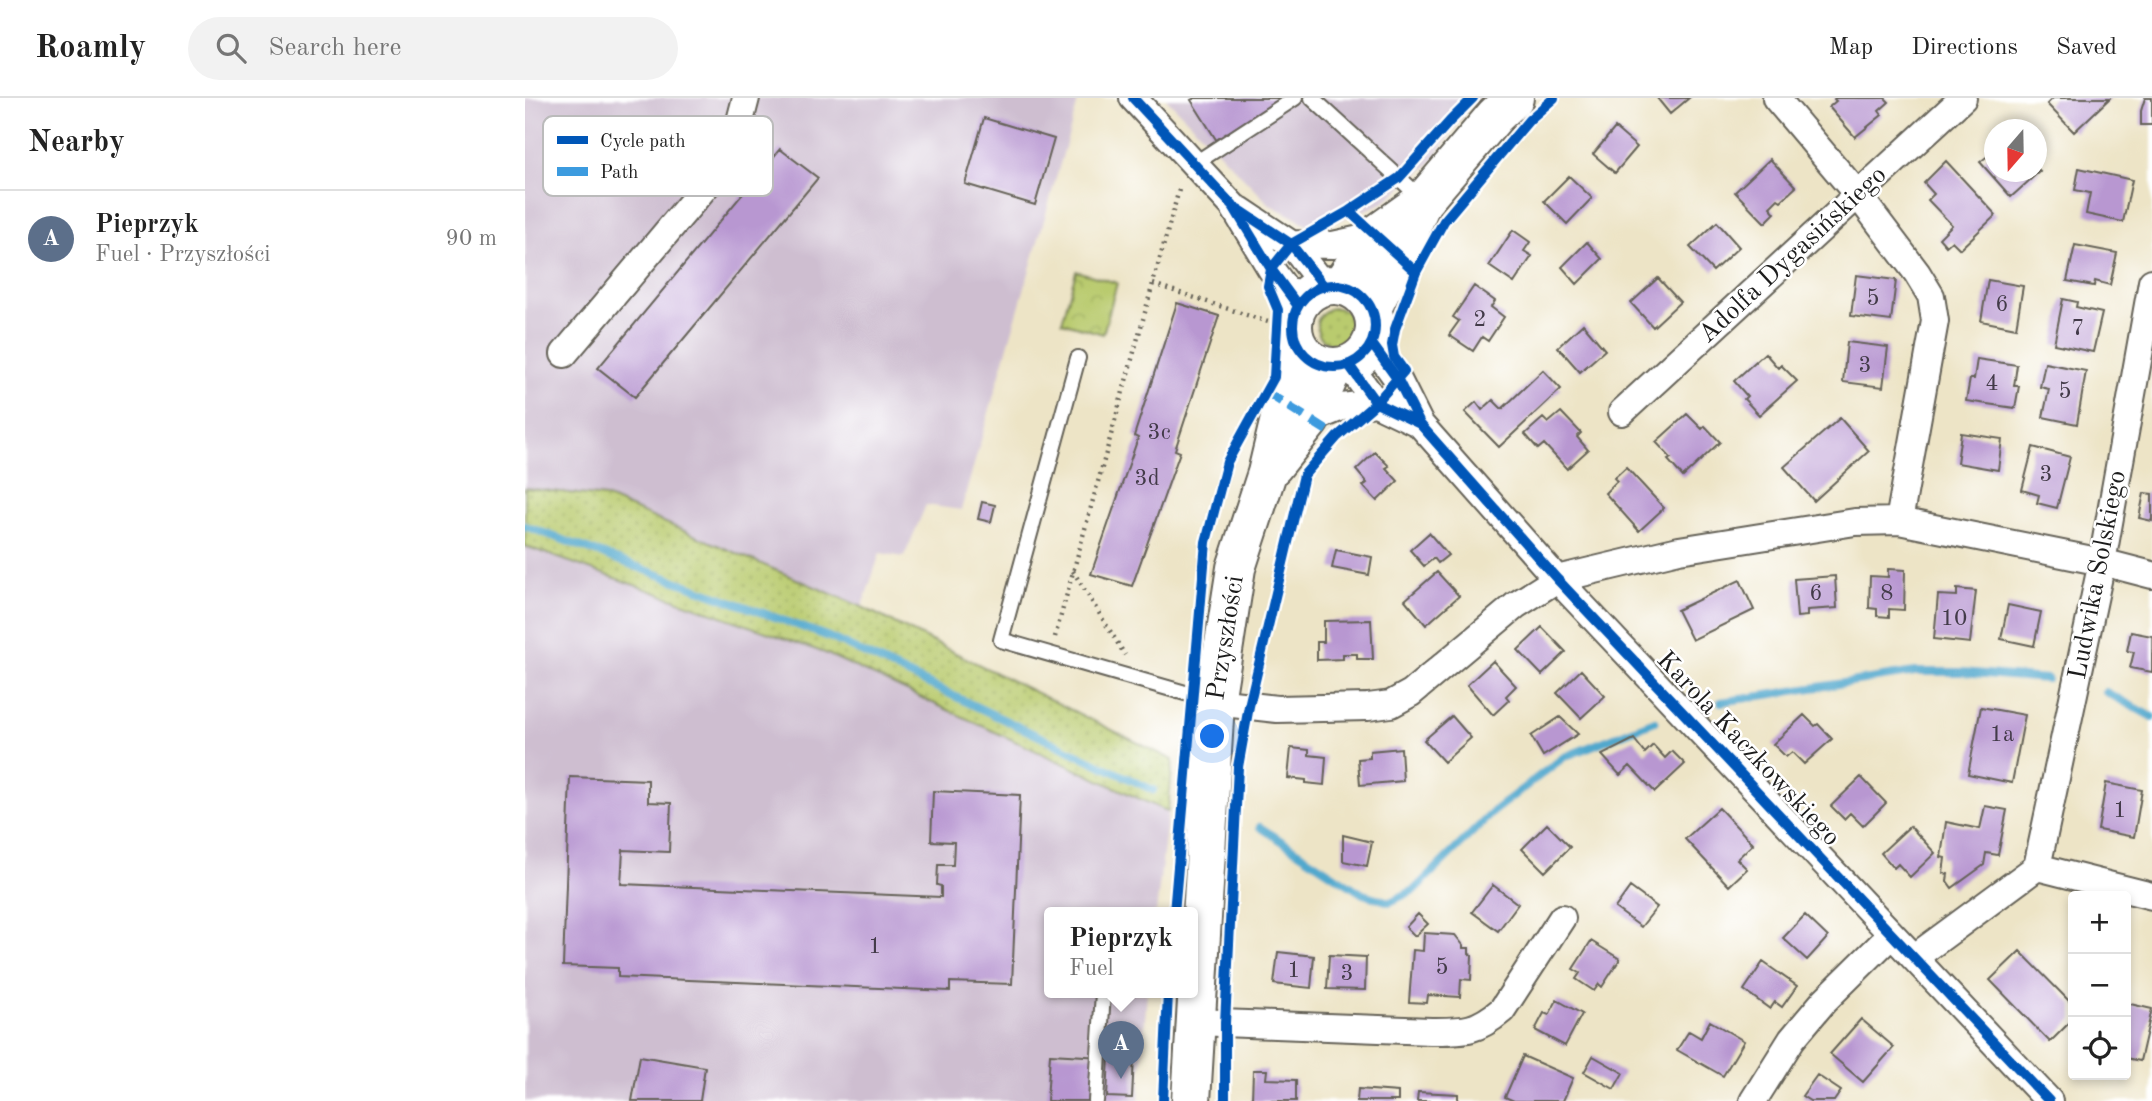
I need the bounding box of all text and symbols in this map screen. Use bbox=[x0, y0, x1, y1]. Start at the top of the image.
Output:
search box bbox=[188, 17, 678, 80]
icon: search bbox=[212, 29, 250, 67]
text: Roamly bbox=[35, 32, 146, 65]
text: Search here bbox=[268, 35, 401, 61]
text: Map bbox=[1829, 36, 1873, 60]
text: Directions bbox=[1911, 36, 2018, 60]
text: Saved bbox=[2056, 36, 2117, 60]
legend bbox=[543, 116, 773, 196]
north arrow bbox=[1984, 119, 2047, 182]
text: Nearby bbox=[28, 128, 125, 158]
text: Cycle path bbox=[600, 133, 686, 152]
street label: Adolfa Dygasińskiego bbox=[1694, 162, 1892, 348]
text: Path bbox=[600, 164, 638, 183]
text: Pieprzyk bbox=[95, 212, 199, 238]
text: A bbox=[42, 227, 60, 250]
text: 90 m bbox=[446, 227, 497, 250]
text: Fuel · Przyszłości bbox=[95, 243, 270, 266]
house number: 5 bbox=[1866, 287, 1880, 310]
house number: 6 bbox=[1995, 293, 2009, 316]
house number: 2 bbox=[1473, 308, 1487, 331]
house number: 7 bbox=[2071, 317, 2085, 340]
house number: 3 bbox=[1858, 354, 1872, 377]
house number: 4 bbox=[1985, 372, 1999, 395]
house number: 5 bbox=[2058, 380, 2072, 403]
house number: 3c bbox=[1147, 421, 1171, 444]
house number: 3 bbox=[2039, 463, 2053, 486]
house number: 3d bbox=[1134, 467, 1160, 490]
street label: Ludwika Solskiego bbox=[2065, 468, 2131, 682]
street label: Przyszłości bbox=[1203, 574, 1249, 702]
house number: 6 bbox=[1809, 582, 1823, 605]
house number: 8 bbox=[1880, 582, 1894, 605]
house number: 10 bbox=[1941, 607, 1967, 630]
street label: Karola Kaczkowskiego bbox=[1651, 647, 1845, 851]
your location bbox=[1195, 719, 1229, 753]
house number: 1a bbox=[1990, 723, 2014, 746]
house number: 1 bbox=[2113, 799, 2127, 822]
map controls bbox=[2068, 891, 2131, 1080]
button: + bbox=[2068, 891, 2131, 954]
popup bbox=[1044, 907, 1198, 998]
text: Pieprzyk bbox=[1069, 926, 1173, 952]
house number: 1 bbox=[868, 935, 882, 958]
button: − bbox=[2068, 954, 2131, 1017]
house number: 5 bbox=[1435, 956, 1449, 979]
text: Fuel bbox=[1069, 957, 1114, 980]
house number: 1 bbox=[1287, 959, 1301, 982]
house number: 3 bbox=[1340, 962, 1354, 985]
button: locate bbox=[2068, 1017, 2131, 1080]
pin: A bbox=[1098, 1021, 1144, 1079]

